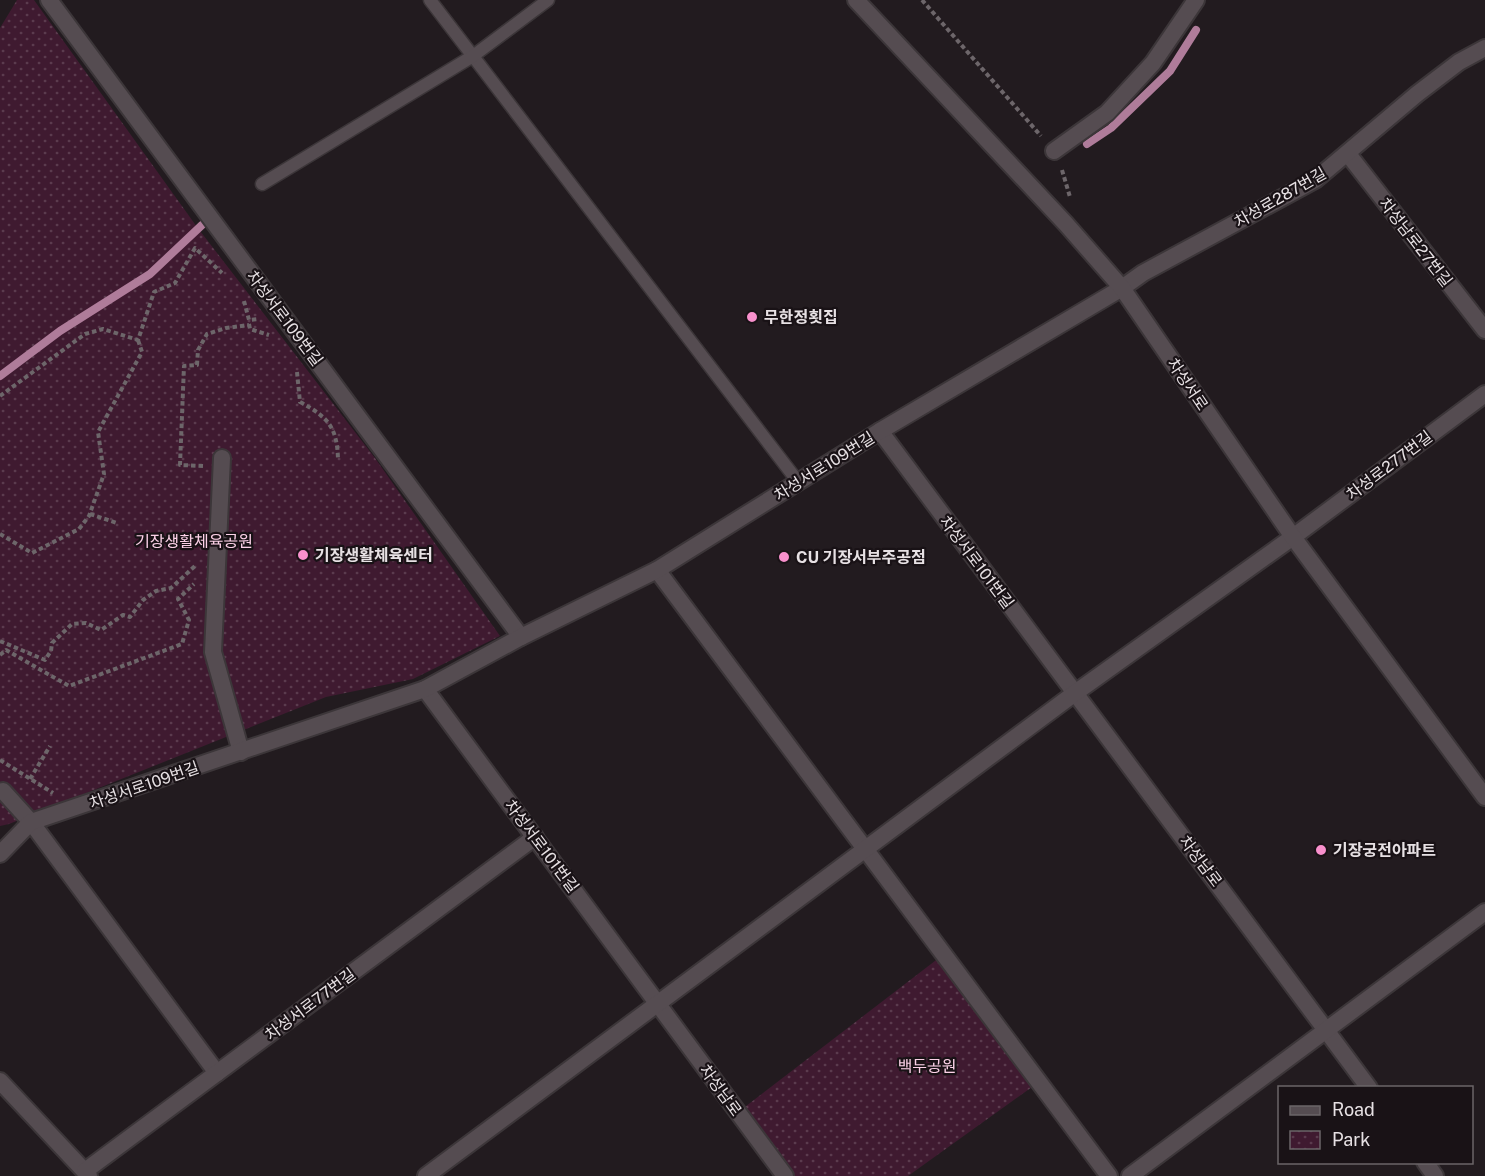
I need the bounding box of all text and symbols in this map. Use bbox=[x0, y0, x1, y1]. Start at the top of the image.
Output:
street label: 차성로287번길 bbox=[1231, 164, 1330, 231]
street label: 차성남로27번길 bbox=[1375, 194, 1456, 290]
street label: 차성서로109번길 bbox=[243, 267, 327, 370]
place label: 무한정횟집 bbox=[764, 308, 838, 327]
marker: 무한정횟집 bbox=[745, 310, 759, 324]
street label: 차성서로 bbox=[1163, 355, 1212, 414]
street label: 차성로277번길 bbox=[1343, 427, 1436, 504]
street label: 차성서로109번길 bbox=[771, 428, 878, 505]
street label: 차성서로101번길 bbox=[936, 512, 1018, 612]
park label: 기장생활체육공원 bbox=[135, 532, 253, 551]
place label: 기장생활체육센터 bbox=[315, 546, 433, 565]
marker: 기장생활체육센터 bbox=[296, 548, 310, 562]
place label: CU 기장서부주공점 bbox=[796, 548, 926, 567]
marker: CU 기장서부주공점 bbox=[777, 550, 791, 564]
street label: 차성서로109번길 bbox=[87, 758, 201, 813]
street label: 차성서로101번길 bbox=[501, 796, 583, 896]
street label: 차성남로 bbox=[1175, 832, 1226, 891]
place label: 기장궁전아파트 bbox=[1333, 841, 1436, 860]
marker: 기장궁전아파트 bbox=[1314, 843, 1328, 857]
street label: 차성서로77번길 bbox=[262, 964, 359, 1044]
park label: 백두공원 bbox=[898, 1057, 956, 1076]
street label: 차성남로 bbox=[696, 1061, 746, 1120]
legend bbox=[1278, 1086, 1473, 1164]
text: Road bbox=[1332, 1099, 1375, 1120]
text: Park bbox=[1332, 1129, 1370, 1150]

